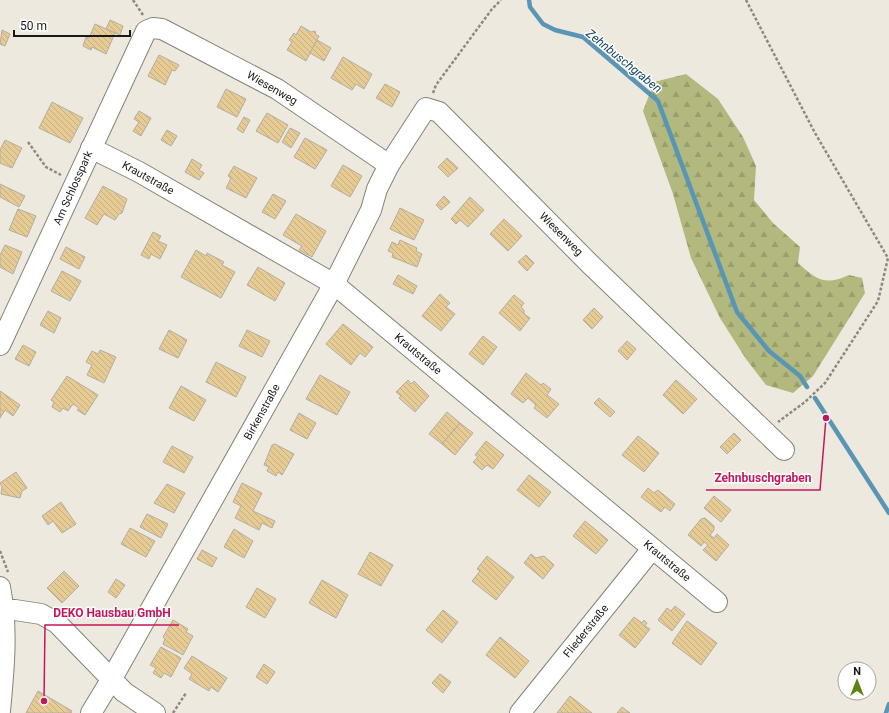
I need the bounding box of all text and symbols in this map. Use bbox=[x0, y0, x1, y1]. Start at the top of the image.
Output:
scale bar bbox=[14, 12, 130, 38]
text: 50 m bbox=[20, 19, 47, 33]
water label: Zehnbuschgraben bbox=[583, 26, 665, 96]
street label: Wiesenweg bbox=[244, 68, 300, 108]
street label: Am Schlosspark bbox=[51, 149, 95, 227]
street label: Krautstraße bbox=[120, 158, 176, 198]
street label: Wiesenweg bbox=[537, 210, 585, 258]
street label: Krautstraße bbox=[392, 331, 444, 377]
street label: Birkenstraße bbox=[241, 382, 283, 442]
callout: Zehnbuschgraben bbox=[706, 466, 820, 490]
text: Zehnbuschgraben bbox=[714, 471, 812, 485]
street label: Krautstraße bbox=[641, 538, 693, 584]
callout: DEKO Hausbau GmbH bbox=[45, 601, 179, 625]
street label: Fliederstraße bbox=[561, 602, 611, 660]
text: DEKO Hausbau GmbH bbox=[53, 606, 171, 620]
north arrow bbox=[837, 661, 877, 701]
text: N bbox=[853, 665, 861, 678]

